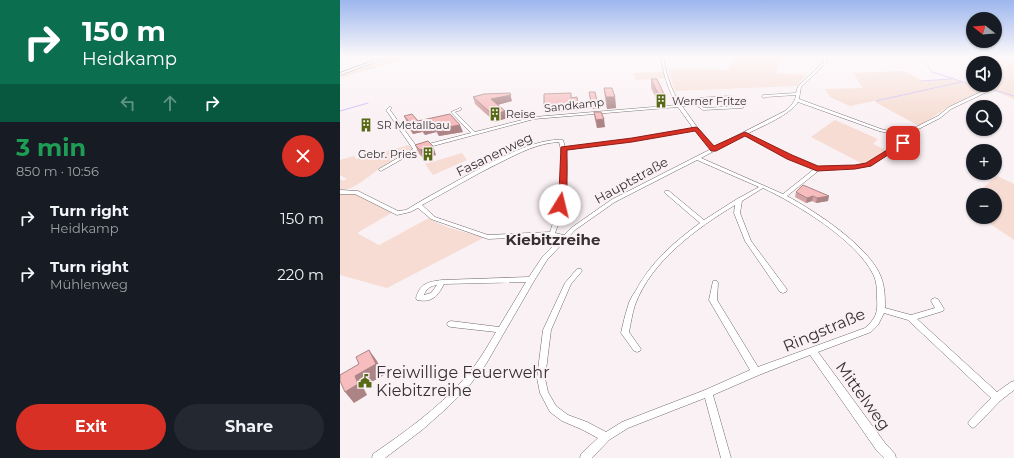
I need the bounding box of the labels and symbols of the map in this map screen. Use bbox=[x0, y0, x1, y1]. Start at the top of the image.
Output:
north arrow bbox=[966, 12, 1002, 48]
building icon: Werner Fritze bbox=[653, 93, 669, 109]
place label: Werner Fritze bbox=[672, 94, 747, 108]
street label: Sandkamp bbox=[543, 95, 605, 115]
building icon: Reise bbox=[487, 106, 503, 122]
place label: Reise bbox=[506, 107, 536, 121]
building icon: SR Metallbau bbox=[358, 117, 374, 133]
place label: SR Metallbau bbox=[377, 118, 450, 132]
pin bbox=[886, 126, 920, 160]
street label: Fasanenweg bbox=[453, 129, 535, 179]
building icon: Gebr. Pries bbox=[420, 146, 436, 162]
place label: Gebr. Pries bbox=[358, 147, 418, 161]
street label: Hauptstraße bbox=[591, 153, 671, 207]
position arrow bbox=[539, 184, 581, 226]
district label: Kiebitzreihe bbox=[506, 230, 600, 249]
street label: Ringstraße bbox=[780, 304, 868, 356]
street label: Mittelweg bbox=[832, 358, 894, 434]
place label: Freiwillige Feuerwehr Kiebitzreihe bbox=[376, 363, 550, 400]
public building icon: Freiwillige Feuerwehr Kiebitzreihe bbox=[357, 373, 373, 389]

